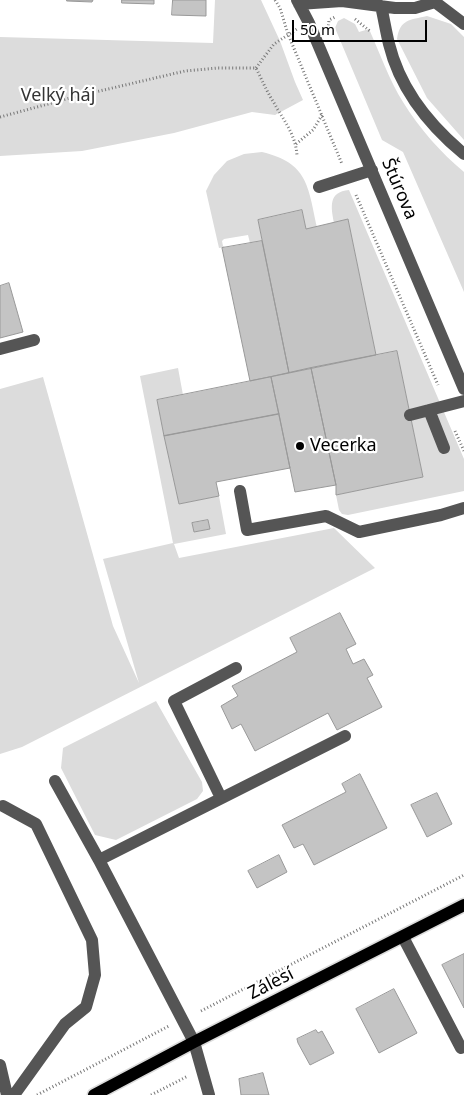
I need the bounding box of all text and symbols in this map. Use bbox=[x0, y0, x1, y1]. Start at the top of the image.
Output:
scale bar bbox=[294, 10, 429, 42]
text: 50 m bbox=[300, 19, 335, 39]
park label: Velký háj bbox=[21, 85, 95, 107]
street label: Štúrova bbox=[376, 155, 422, 223]
place label: Vecerka bbox=[310, 435, 377, 457]
marker: Vecerka bbox=[294, 440, 306, 452]
street label: Zálesí bbox=[245, 963, 297, 1005]

